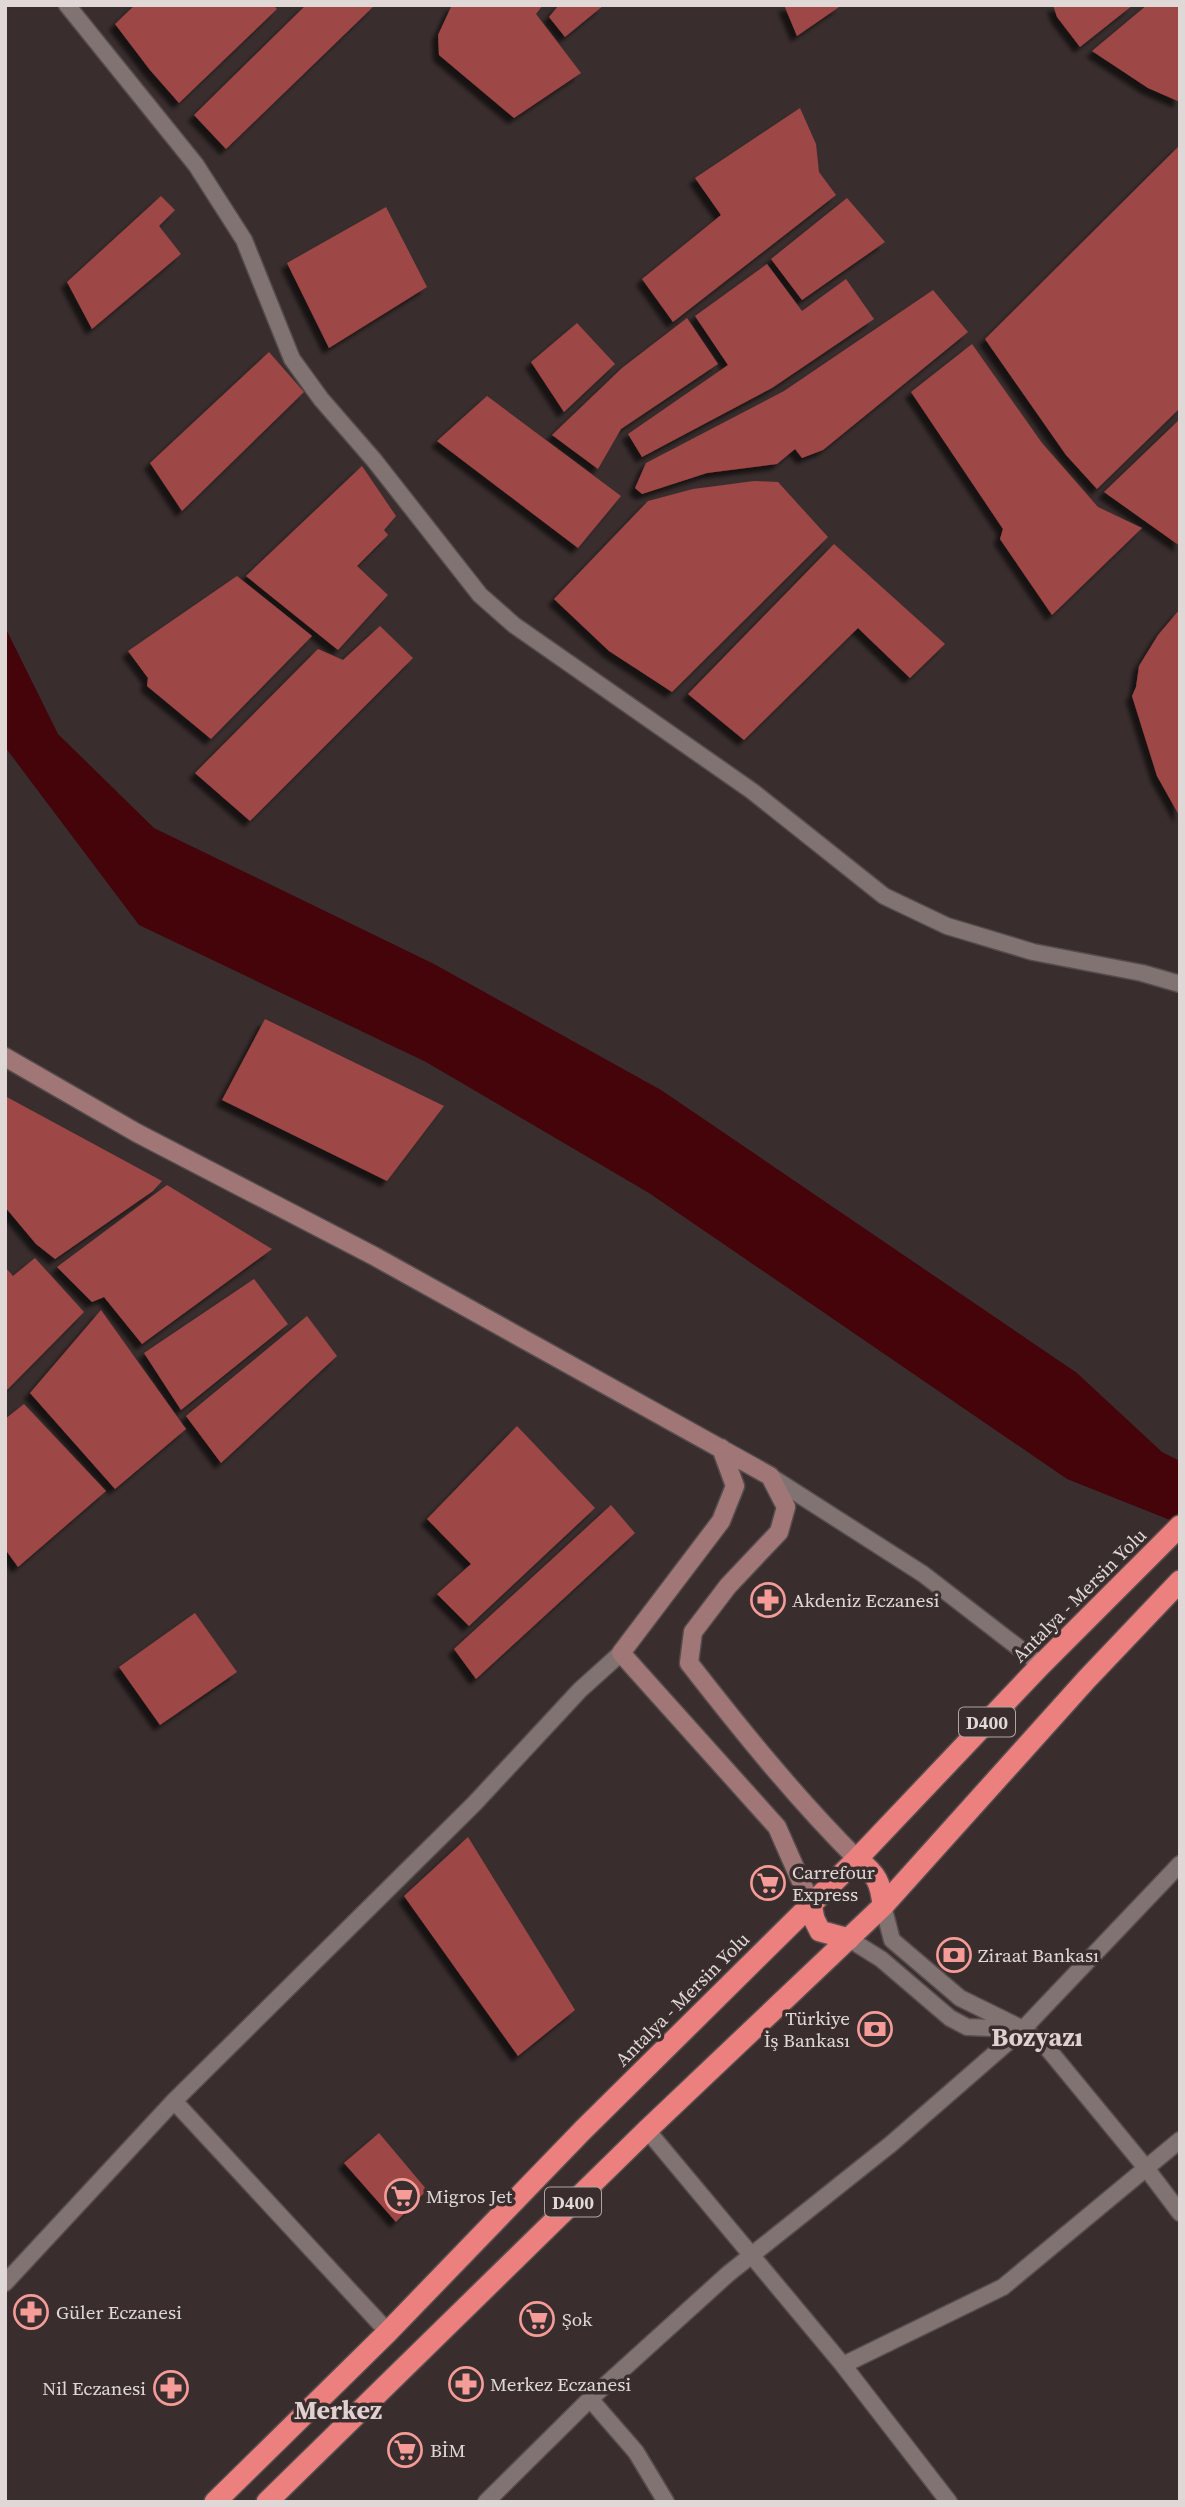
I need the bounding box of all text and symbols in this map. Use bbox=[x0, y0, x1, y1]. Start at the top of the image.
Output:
street label: Antalya - Mersin Yolu bbox=[1006, 1522, 1152, 1668]
pharmacy icon: Akdeniz Eczanesi bbox=[749, 1581, 787, 1619]
place label: Akdeniz Eczanesi bbox=[792, 1587, 940, 1613]
road number: D400 bbox=[959, 1708, 1015, 1736]
place label: Carrefour Express bbox=[792, 1859, 875, 1907]
supermarket icon: Carrefour Express bbox=[749, 1864, 787, 1902]
street label: Antalya - Mersin Yolu bbox=[609, 1926, 755, 2072]
bank icon: Ziraat Bankası bbox=[935, 1936, 973, 1974]
place label: Ziraat Bankası bbox=[978, 1942, 1099, 1968]
place label: Türkiye İş Bankası bbox=[764, 2005, 850, 2053]
bank icon: Türkiye İş Bankası bbox=[856, 2010, 894, 2048]
district label: Bozyazı bbox=[991, 2019, 1083, 2055]
supermarket icon: Migros Jet bbox=[383, 2177, 421, 2215]
place label: Migros Jet bbox=[426, 2183, 513, 2209]
road number: D400 bbox=[545, 2188, 601, 2216]
pharmacy icon: Güler Eczanesi bbox=[12, 2293, 50, 2331]
place label: Güler Eczanesi bbox=[56, 2299, 182, 2325]
supermarket icon: Şok bbox=[518, 2300, 556, 2338]
place label: Şok bbox=[562, 2306, 593, 2332]
pharmacy icon: Merkez Eczanesi bbox=[447, 2365, 485, 2403]
pharmacy icon: Nil Eczanesi bbox=[152, 2369, 190, 2407]
place label: Merkez Eczanesi bbox=[490, 2371, 631, 2397]
place label: Nil Eczanesi bbox=[42, 2375, 146, 2401]
district label: Merkez bbox=[294, 2392, 382, 2428]
supermarket icon: BİM bbox=[386, 2431, 424, 2469]
place label: BİM bbox=[430, 2437, 466, 2463]

